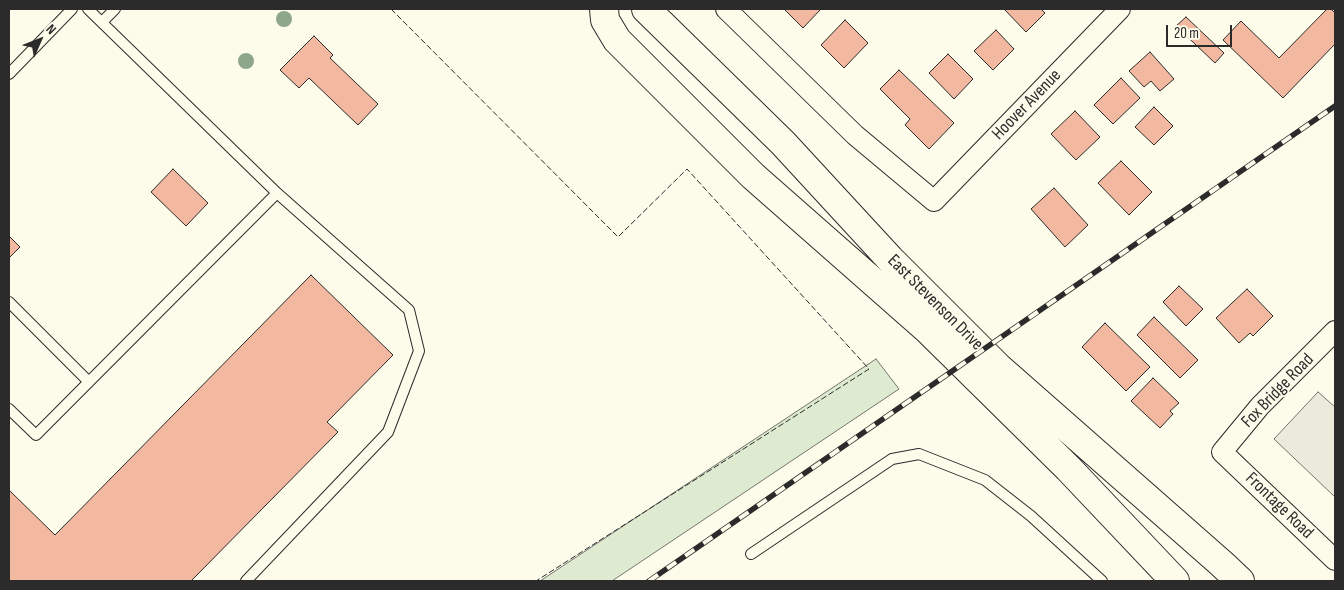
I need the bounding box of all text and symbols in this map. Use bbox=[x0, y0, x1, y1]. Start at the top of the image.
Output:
north arrow bbox=[15, 15, 65, 65]
scale bar bbox=[1169, 15, 1235, 47]
text: N bbox=[42, 21, 60, 38]
text: 20 m bbox=[1174, 24, 1199, 43]
street label: Hoover Avenue bbox=[988, 65, 1066, 145]
street label: East Stevenson Drive bbox=[883, 251, 987, 355]
street label: Fox Bridge Road bbox=[1237, 349, 1319, 433]
street label: Frontage Road bbox=[1240, 468, 1318, 544]

